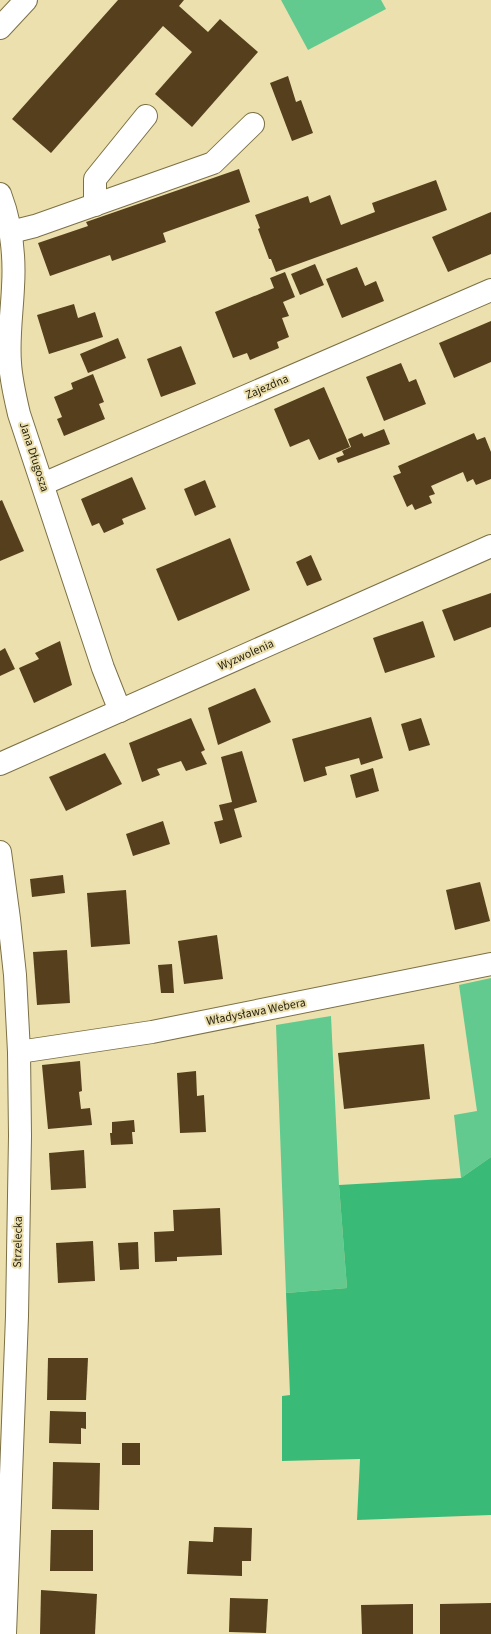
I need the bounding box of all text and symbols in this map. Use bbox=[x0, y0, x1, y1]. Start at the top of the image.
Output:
street label: Zajezdna bbox=[243, 370, 291, 404]
street label: Jana Długosza bbox=[15, 420, 53, 494]
street label: Wyzwolenia bbox=[215, 635, 277, 675]
street label: Władysława Webera bbox=[205, 994, 307, 1030]
street label: Strzelecka bbox=[9, 1216, 27, 1268]

